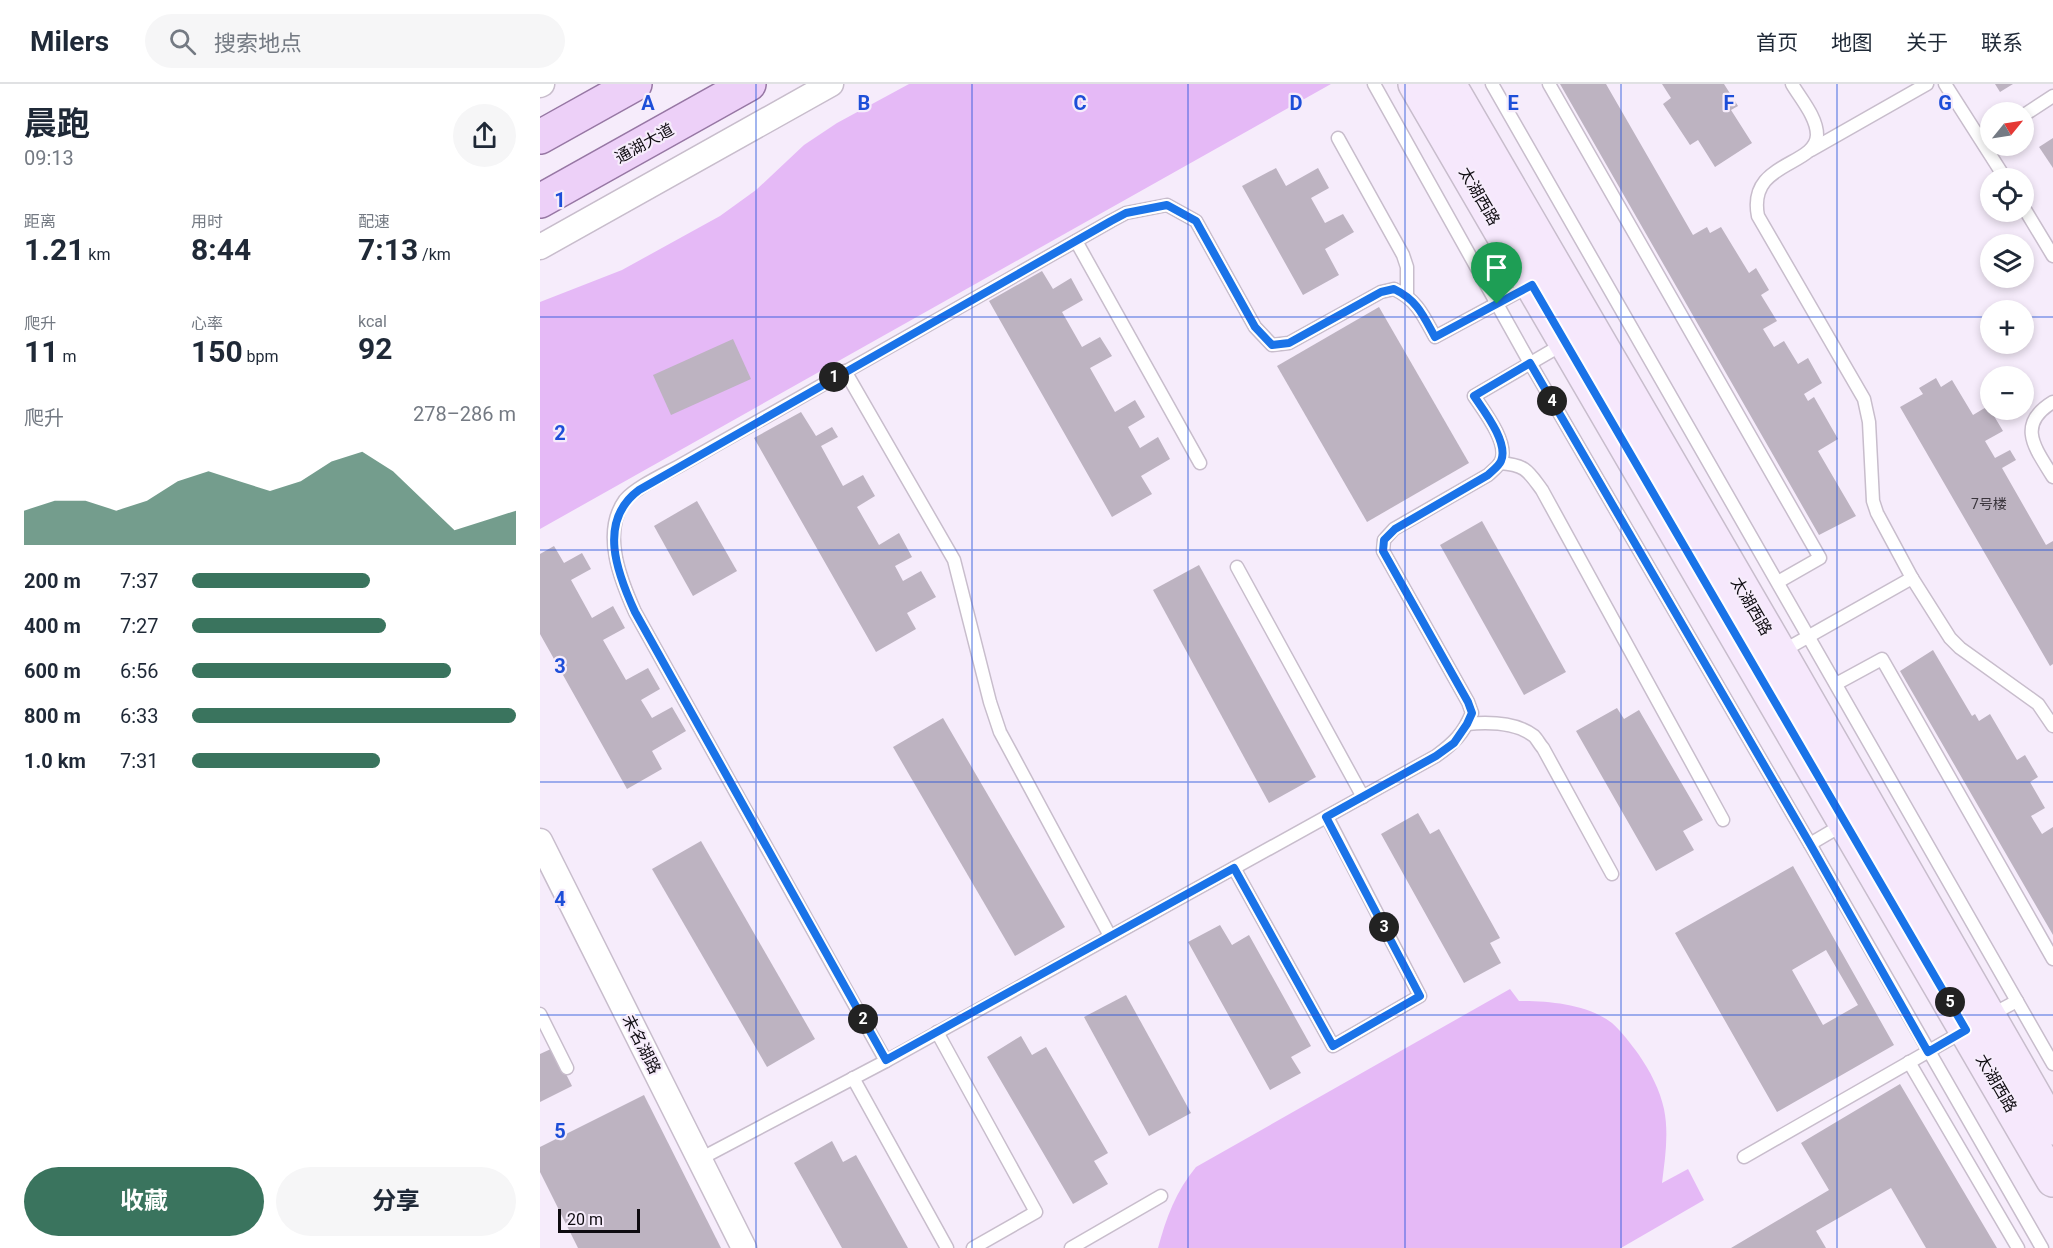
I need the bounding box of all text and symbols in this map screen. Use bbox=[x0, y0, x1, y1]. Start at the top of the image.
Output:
search box bbox=[145, 14, 565, 68]
text: Milers bbox=[30, 25, 109, 58]
icon: search bbox=[166, 25, 199, 58]
text: 搜索地点 bbox=[214, 31, 302, 56]
text: 首页 bbox=[1756, 31, 1798, 55]
text: 地图 bbox=[1831, 31, 1873, 55]
text: 关于 bbox=[1906, 31, 1948, 55]
text: 联系 bbox=[1981, 31, 2023, 55]
text: A bbox=[641, 91, 655, 115]
text: B bbox=[858, 91, 870, 115]
text: C bbox=[1073, 91, 1087, 115]
text: D bbox=[1290, 91, 1303, 115]
text: E bbox=[1507, 91, 1519, 115]
text: F bbox=[1724, 91, 1735, 115]
text: G bbox=[1938, 91, 1952, 115]
north arrow bbox=[1980, 102, 2034, 156]
map controls bbox=[1980, 102, 2034, 420]
text: 晨跑 bbox=[24, 104, 90, 143]
button: share bbox=[453, 104, 516, 167]
street label: 通湖大道 bbox=[612, 120, 677, 167]
text: 09:13 bbox=[24, 146, 74, 170]
street label: 太湖西路 bbox=[1455, 164, 1504, 229]
button: locate bbox=[1980, 168, 2034, 222]
text: 1 bbox=[554, 188, 566, 212]
text: 距离 bbox=[24, 212, 56, 231]
text: 用时 bbox=[191, 212, 223, 231]
text: 配速 bbox=[358, 212, 390, 231]
text: 1.21 bbox=[24, 232, 84, 267]
text: 8:44 bbox=[191, 232, 251, 267]
text: 7:13 bbox=[358, 232, 418, 267]
button: layers bbox=[1980, 234, 2034, 288]
pin bbox=[1471, 242, 1522, 304]
text: km bbox=[84, 245, 110, 264]
text: /km bbox=[418, 245, 451, 264]
icon: arrive bbox=[1480, 251, 1513, 284]
button: + bbox=[1980, 300, 2034, 354]
text: kcal bbox=[358, 312, 387, 331]
text: 爬升 bbox=[24, 314, 56, 333]
text: 心率 bbox=[191, 314, 223, 333]
text: 92 bbox=[358, 331, 392, 366]
text: 11 bbox=[24, 334, 58, 369]
text: 150 bbox=[191, 334, 243, 369]
text: m bbox=[58, 347, 76, 366]
text: bpm bbox=[243, 347, 279, 366]
pin: 1 bbox=[819, 362, 849, 392]
button: − bbox=[1980, 366, 2034, 420]
text: 1 bbox=[829, 367, 839, 386]
pin: 4 bbox=[1537, 386, 1567, 416]
text: 4 bbox=[1547, 391, 1557, 410]
text: 278–286 m bbox=[413, 402, 516, 426]
text: 爬升 bbox=[24, 406, 64, 430]
text: 2 bbox=[554, 421, 566, 445]
house number: 7号楼 bbox=[1971, 496, 2007, 512]
text: 200 m bbox=[24, 569, 81, 593]
text: 7:37 bbox=[120, 569, 159, 593]
street label: 太湖西路 bbox=[1727, 574, 1776, 639]
text: 400 m bbox=[24, 614, 81, 638]
text: 7:27 bbox=[120, 614, 159, 638]
text: 3 bbox=[554, 654, 566, 678]
text: 600 m bbox=[24, 659, 81, 683]
text: 6:56 bbox=[120, 659, 159, 683]
text: 800 m bbox=[24, 704, 81, 728]
text: 6:33 bbox=[120, 704, 159, 728]
text: 1.0 km bbox=[24, 749, 86, 773]
text: 7:31 bbox=[120, 749, 159, 773]
text: 4 bbox=[554, 887, 566, 911]
pin: 3 bbox=[1369, 912, 1399, 942]
text: 3 bbox=[1379, 917, 1389, 936]
pin: 5 bbox=[1935, 987, 1965, 1017]
text: 5 bbox=[1945, 992, 1955, 1011]
pin: 2 bbox=[848, 1004, 878, 1034]
text: 2 bbox=[858, 1009, 868, 1028]
street label: 未名湖路 bbox=[619, 1011, 665, 1077]
street label: 太湖西路 bbox=[1972, 1051, 2021, 1116]
text: 5 bbox=[554, 1119, 566, 1143]
button: 收藏 bbox=[24, 1167, 264, 1236]
button: 分享 bbox=[276, 1167, 516, 1236]
scale bar bbox=[558, 1206, 640, 1234]
text: 20 m bbox=[567, 1210, 603, 1229]

